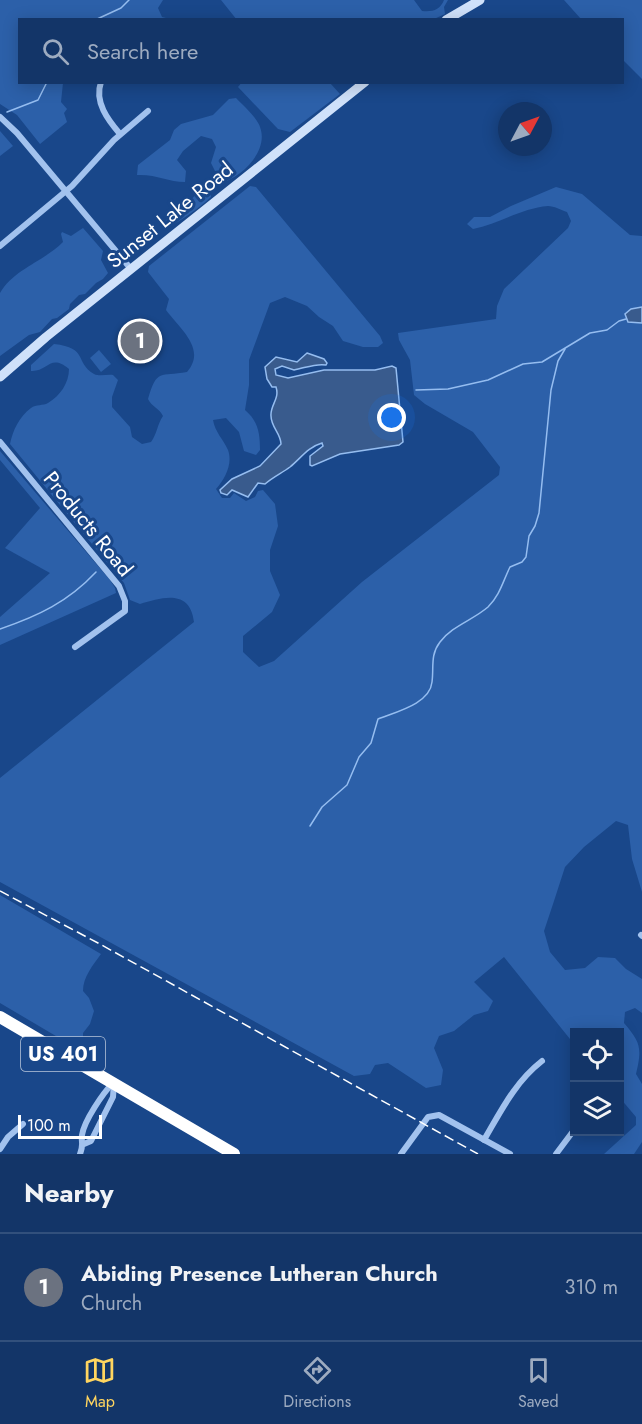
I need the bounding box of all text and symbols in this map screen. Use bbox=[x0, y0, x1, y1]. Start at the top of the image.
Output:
search box bbox=[18, 18, 624, 84]
icon: search bbox=[39, 35, 72, 68]
text: Search here bbox=[87, 35, 198, 67]
north arrow bbox=[498, 102, 552, 156]
street label: Sunset Lake Road bbox=[100, 155, 240, 275]
pin: 1 bbox=[120, 318, 160, 364]
your location bbox=[377, 403, 406, 432]
street label: Products Road bbox=[36, 465, 140, 583]
map controls bbox=[570, 1028, 624, 1136]
button: locate bbox=[570, 1028, 624, 1082]
road number: US 401 bbox=[21, 1037, 105, 1071]
button: layers bbox=[570, 1082, 624, 1136]
scale bar bbox=[18, 1112, 102, 1140]
text: 100 m bbox=[27, 1114, 71, 1137]
text: Nearby bbox=[24, 1174, 113, 1212]
text: Abiding Presence Lutheran Church bbox=[81, 1257, 438, 1289]
text: 1 bbox=[38, 1273, 49, 1302]
text: 310 m bbox=[564, 1273, 618, 1302]
text: Church bbox=[81, 1289, 142, 1318]
tab: Map bbox=[83, 1354, 116, 1413]
tab: Directions bbox=[283, 1354, 351, 1413]
tab: Saved bbox=[518, 1354, 559, 1413]

